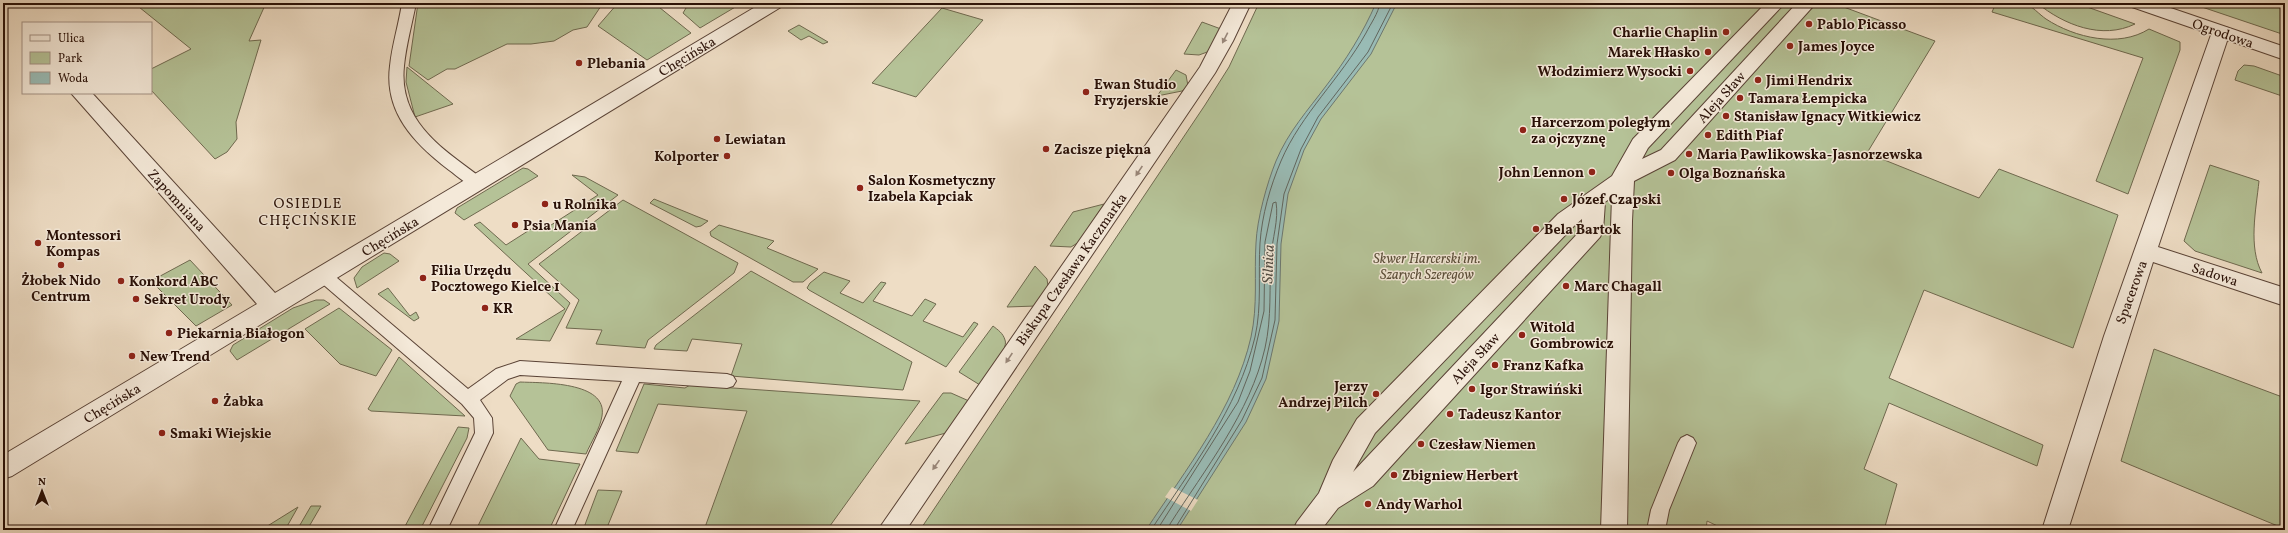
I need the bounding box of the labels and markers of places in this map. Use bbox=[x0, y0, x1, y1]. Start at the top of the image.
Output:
place label: Pablo Picasso bbox=[1817, 16, 1906, 35]
marker: Pablo Picasso bbox=[1804, 19, 1814, 29]
place label: Charlie Chaplin bbox=[1613, 24, 1718, 43]
marker: Charlie Chaplin bbox=[1721, 27, 1731, 37]
place label: James Joyce bbox=[1797, 38, 1875, 57]
marker: James Joyce bbox=[1785, 41, 1795, 51]
place label: Marek Hłasko bbox=[1608, 44, 1700, 63]
marker: Marek Hłasko bbox=[1703, 47, 1713, 57]
place label: Plebania bbox=[587, 55, 646, 74]
marker: Plebania bbox=[574, 58, 584, 68]
place label: Włodzimierz Wysocki bbox=[1537, 63, 1682, 82]
marker: Włodzimierz Wysocki bbox=[1685, 66, 1695, 76]
place label: Jimi Hendrix bbox=[1765, 72, 1852, 91]
marker: Jimi Hendrix bbox=[1753, 75, 1763, 85]
place label: Ewan Studio Fryzjerskie bbox=[1094, 76, 1176, 111]
marker: Ewan Studio Fryzjerskie bbox=[1081, 87, 1091, 97]
place label: Tamara Łempicka bbox=[1748, 90, 1868, 109]
marker: Tamara Łempicka bbox=[1735, 93, 1745, 103]
place label: Stanisław Ignacy Witkiewicz bbox=[1734, 108, 1921, 127]
marker: Stanisław Ignacy Witkiewicz bbox=[1721, 111, 1731, 121]
place label: Harcerzom poległym za ojczyznę bbox=[1531, 114, 1671, 149]
marker: Harcerzom poległym za ojczyznę bbox=[1518, 125, 1528, 135]
place label: Edith Piaf bbox=[1716, 127, 1784, 146]
marker: Edith Piaf bbox=[1703, 130, 1713, 140]
place label: Lewiatan bbox=[725, 131, 786, 150]
marker: Lewiatan bbox=[712, 134, 722, 144]
place label: Zacisze piękna bbox=[1054, 141, 1152, 160]
marker: Zacisze piękna bbox=[1041, 144, 1051, 154]
place label: Maria Pawlikowska-Jasnorzewska bbox=[1697, 146, 1923, 165]
place label: Kolporter bbox=[654, 148, 719, 167]
marker: Maria Pawlikowska-Jasnorzewska bbox=[1684, 149, 1694, 159]
marker: Kolporter bbox=[722, 151, 732, 161]
place label: John Lennon bbox=[1498, 164, 1584, 183]
place label: Olga Boznańska bbox=[1679, 165, 1786, 184]
marker: John Lennon bbox=[1587, 167, 1597, 177]
marker: Olga Boznańska bbox=[1666, 168, 1676, 178]
place label: Salon Kosmetyczny Izabela Kapciak bbox=[868, 172, 996, 207]
marker: Salon Kosmetyczny Izabela Kapciak bbox=[855, 183, 865, 193]
place label: Józef Czapski bbox=[1571, 191, 1661, 210]
marker: Józef Czapski bbox=[1559, 194, 1569, 204]
place label: u Rolnika bbox=[553, 196, 617, 215]
marker: u Rolnika bbox=[540, 199, 550, 209]
place label: Psia Mania bbox=[523, 217, 597, 236]
marker: Psia Mania bbox=[510, 220, 520, 230]
place label: Bela Bartok bbox=[1544, 221, 1622, 240]
marker: Bela Bartok bbox=[1531, 224, 1541, 234]
place label: Montessori Kompas bbox=[46, 227, 121, 262]
marker: Montessori Kompas bbox=[33, 238, 43, 248]
marker: Żłobek Nido Centrum bbox=[56, 260, 66, 270]
place label: Filia Urzędu Pocztowego Kielce 1 bbox=[431, 262, 560, 297]
place label: Żłobek Nido Centrum bbox=[21, 272, 101, 307]
place label: Konkord ABC bbox=[129, 273, 218, 292]
marker: Filia Urzędu Pocztowego Kielce 1 bbox=[418, 273, 428, 283]
marker: Konkord ABC bbox=[116, 276, 126, 286]
place label: Marc Chagall bbox=[1574, 278, 1662, 297]
marker: Marc Chagall bbox=[1561, 281, 1571, 291]
place label: Sekret Urody bbox=[144, 291, 230, 310]
marker: Sekret Urody bbox=[131, 294, 141, 304]
place label: KR bbox=[493, 300, 513, 319]
marker: KR bbox=[480, 303, 490, 313]
place label: Witold Gombrowicz bbox=[1530, 319, 1614, 354]
place label: Piekarnia Białogon bbox=[177, 325, 305, 344]
marker: Piekarnia Białogon bbox=[164, 328, 174, 338]
marker: Witold Gombrowicz bbox=[1517, 330, 1527, 340]
place label: New Trend bbox=[140, 348, 211, 367]
marker: New Trend bbox=[127, 351, 137, 361]
place label: Franz Kafka bbox=[1503, 357, 1584, 376]
marker: Franz Kafka bbox=[1490, 360, 1500, 370]
place label: Jerzy Andrzej Pilch bbox=[1278, 378, 1368, 413]
place label: Igor Strawiński bbox=[1480, 381, 1582, 400]
marker: Igor Strawiński bbox=[1467, 384, 1477, 394]
marker: Jerzy Andrzej Pilch bbox=[1371, 389, 1381, 399]
place label: Żabka bbox=[223, 393, 264, 412]
marker: Żabka bbox=[210, 396, 220, 406]
place label: Tadeusz Kantor bbox=[1458, 406, 1561, 425]
marker: Tadeusz Kantor bbox=[1445, 409, 1455, 419]
place label: Smaki Wiejskie bbox=[170, 425, 272, 444]
marker: Smaki Wiejskie bbox=[157, 428, 167, 438]
place label: Czesław Niemen bbox=[1429, 436, 1536, 455]
marker: Czesław Niemen bbox=[1416, 439, 1426, 449]
place label: Zbigniew Herbert bbox=[1402, 467, 1518, 486]
marker: Zbigniew Herbert bbox=[1389, 470, 1399, 480]
place label: Andy Warhol bbox=[1376, 496, 1463, 515]
marker: Andy Warhol bbox=[1363, 499, 1373, 509]

